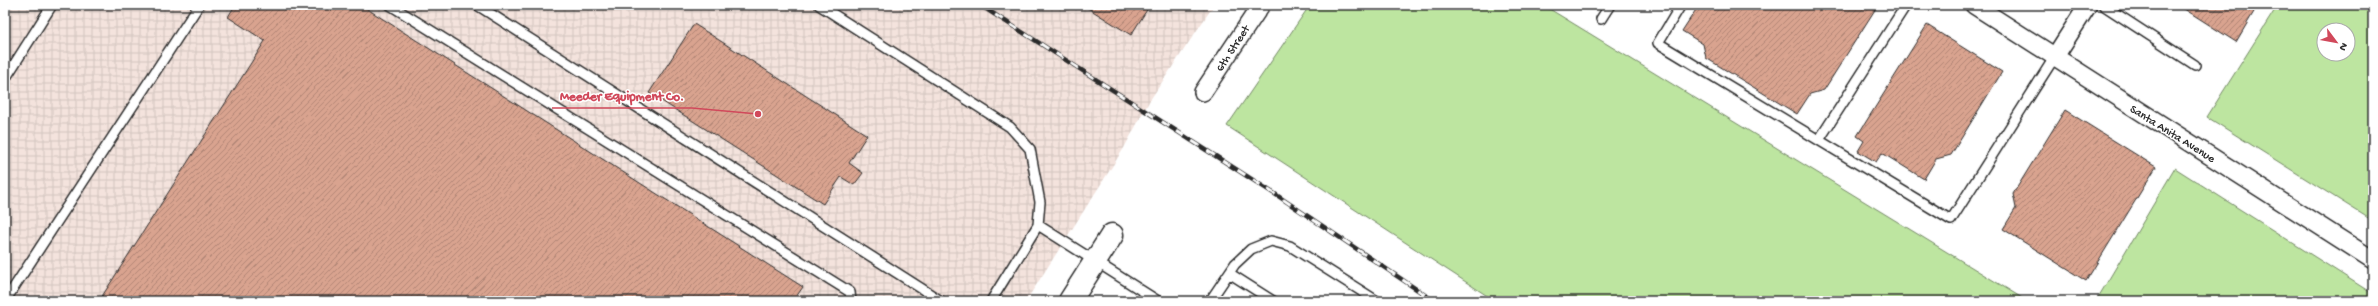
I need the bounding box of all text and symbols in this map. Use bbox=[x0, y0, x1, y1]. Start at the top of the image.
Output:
street label: 6th Street bbox=[1214, 22, 1254, 75]
north arrow bbox=[2316, 22, 2356, 62]
text: N bbox=[2336, 40, 2350, 52]
callout: Meeder Equipment Co. bbox=[552, 83, 692, 108]
text: Meeder Equipment Co. bbox=[560, 90, 684, 106]
street label: Santa Anita Avenue bbox=[2127, 103, 2218, 167]

